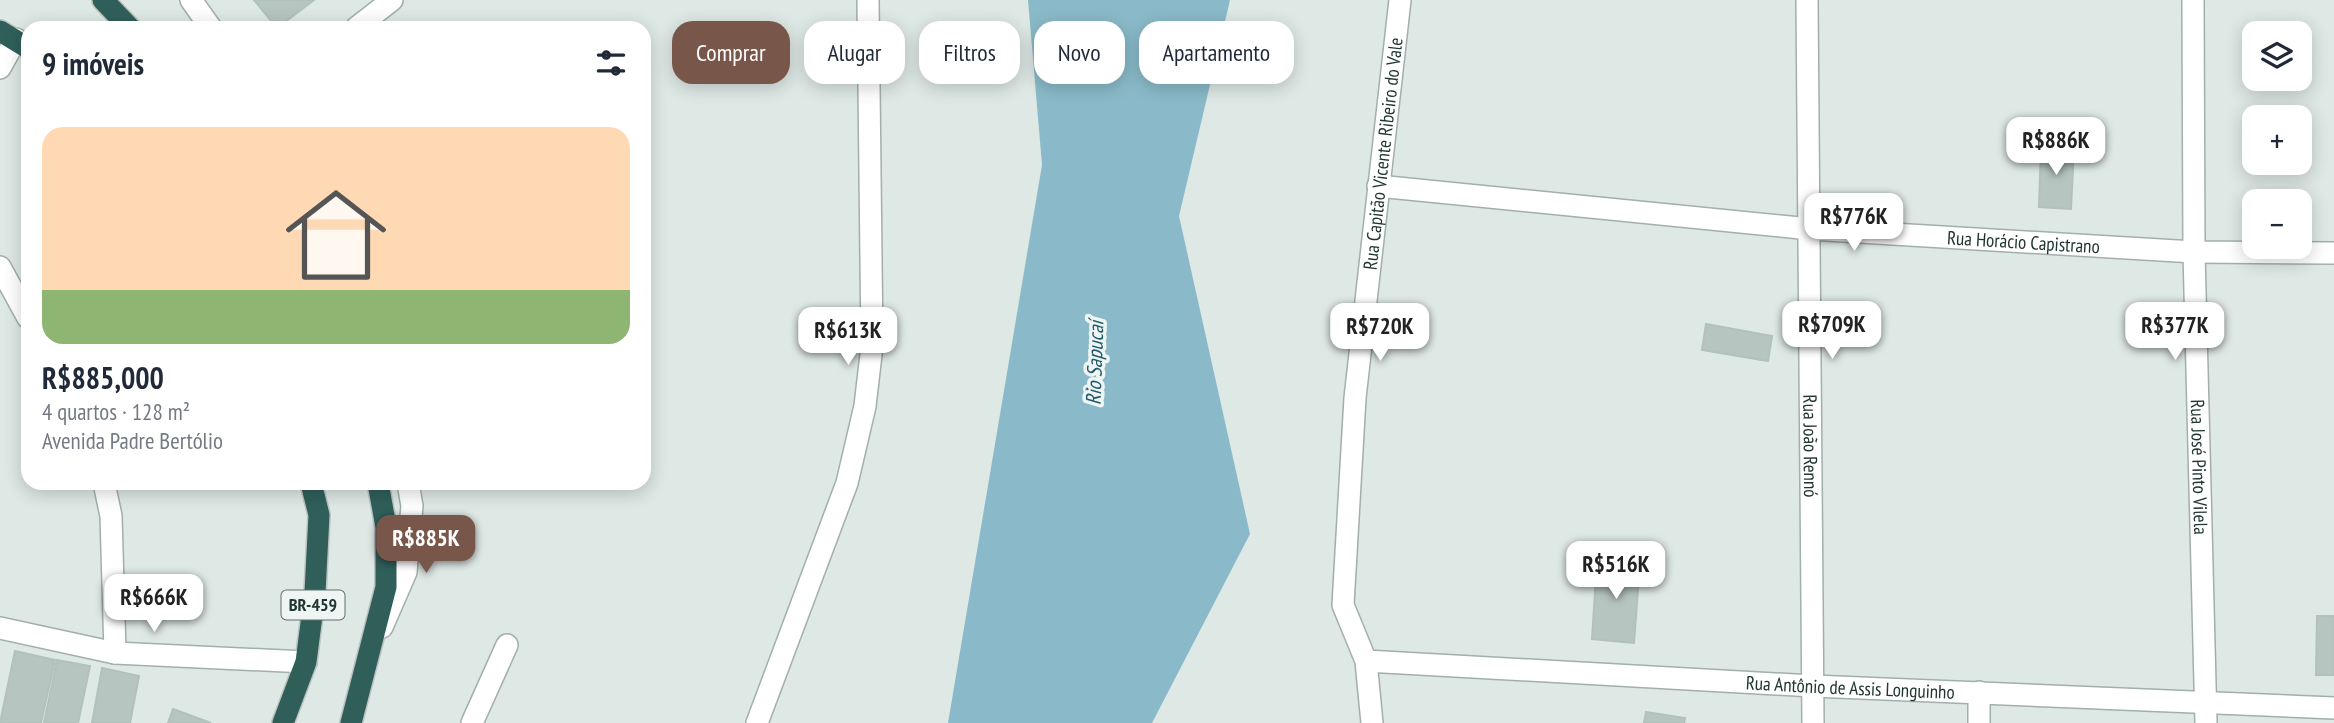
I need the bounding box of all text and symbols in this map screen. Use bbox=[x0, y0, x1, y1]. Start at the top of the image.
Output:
chip: Comprar bbox=[672, 21, 790, 84]
chip: Alugar bbox=[804, 21, 905, 84]
chip: Filtros bbox=[919, 21, 1020, 84]
chip: Novo bbox=[1034, 21, 1125, 84]
chip: Apartamento bbox=[1139, 21, 1294, 84]
map controls bbox=[2242, 21, 2312, 259]
button: layers bbox=[2242, 21, 2312, 91]
street label: Rua Capitão Vicente Ribeiro do Vale bbox=[1358, 36, 1408, 271]
text: 9 imóveis bbox=[42, 44, 144, 83]
icon: filters bbox=[592, 44, 630, 82]
button: + bbox=[2242, 105, 2312, 175]
pin: R$886K bbox=[1999, 118, 2113, 177]
text: R$886K bbox=[2022, 125, 2090, 154]
icon: home bbox=[273, 172, 399, 298]
button: − bbox=[2242, 189, 2312, 259]
pin: R$776K bbox=[1797, 194, 1911, 253]
text: R$776K bbox=[1820, 201, 1888, 230]
street label: Rua Horácio Capistrano bbox=[1946, 225, 2101, 258]
pin: R$709K bbox=[1775, 302, 1889, 361]
pin: R$377K bbox=[2118, 302, 2232, 362]
pin: R$720K bbox=[1323, 304, 1437, 363]
pin: R$613K bbox=[791, 308, 905, 367]
text: R$709K bbox=[1798, 309, 1866, 338]
text: R$377K bbox=[2141, 310, 2209, 339]
text: R$720K bbox=[1346, 311, 1414, 340]
text: R$613K bbox=[814, 315, 882, 344]
water label: Rio Sapucaí bbox=[1080, 316, 1110, 406]
text: R$885,000 bbox=[42, 358, 164, 397]
street label: Rua João Rennó bbox=[1798, 394, 1823, 498]
text: 4 quartos · 128 m² bbox=[42, 397, 190, 426]
street label: Rua José Pinto Vilela bbox=[2186, 399, 2213, 535]
text: Avenida Padre Bertólio bbox=[42, 426, 223, 455]
pin: R$885K bbox=[369, 516, 483, 575]
text: R$885K bbox=[392, 523, 460, 552]
pin: R$516K bbox=[1559, 542, 1673, 601]
text: R$516K bbox=[1582, 549, 1650, 578]
pin: R$666K bbox=[97, 574, 211, 634]
text: R$666K bbox=[120, 582, 188, 611]
road number: BR-459 bbox=[282, 590, 344, 620]
street label: Rua Antônio de Assis Longuinho bbox=[1745, 670, 1955, 704]

